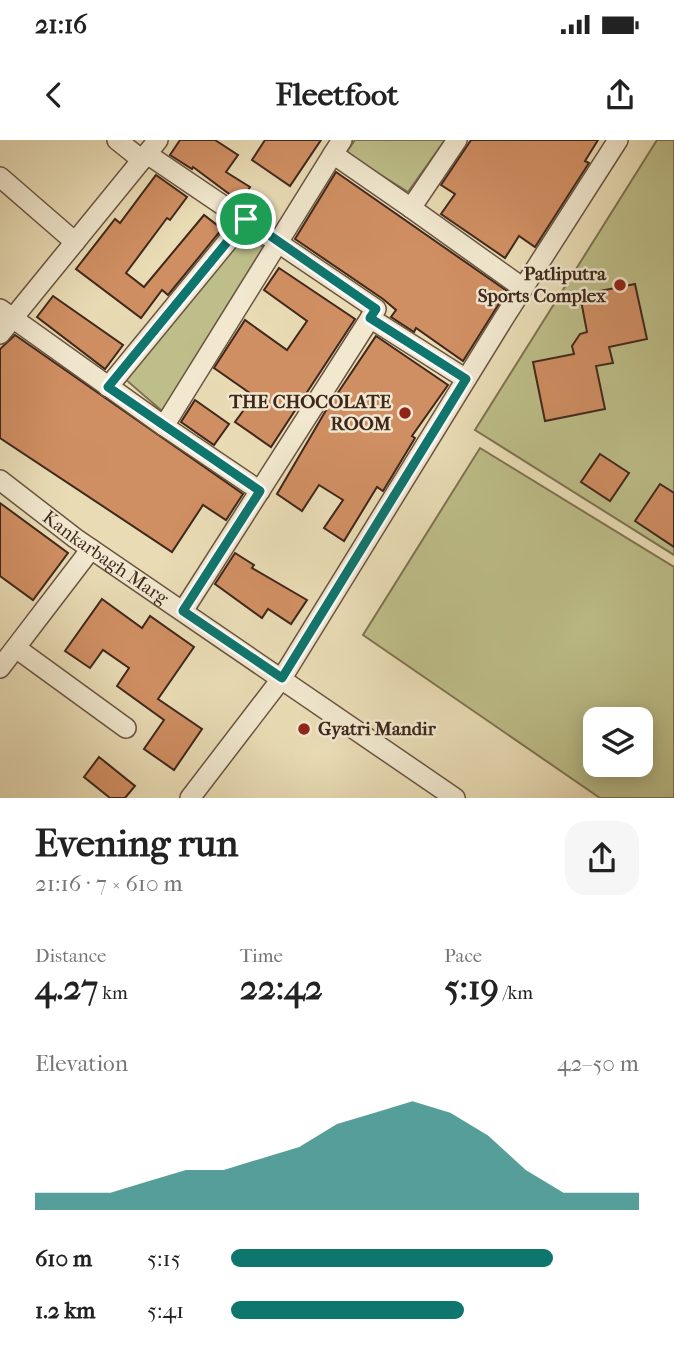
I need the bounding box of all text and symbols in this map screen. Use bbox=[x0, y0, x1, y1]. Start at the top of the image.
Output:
text: 21:16 bbox=[35, 9, 87, 40]
icon: back bbox=[35, 76, 73, 114]
text: Fleetfoot bbox=[276, 76, 398, 113]
icon: share bbox=[601, 76, 639, 114]
pin bbox=[216, 189, 276, 249]
icon: arrive bbox=[227, 200, 265, 238]
place label: Patliputra Sports Complex bbox=[478, 263, 607, 307]
marker: Patliputra Sports Complex bbox=[612, 277, 628, 293]
place label: THE CHOCOLATE ROOM bbox=[228, 391, 392, 435]
marker: THE CHOCOLATE ROOM bbox=[397, 405, 413, 421]
street label: Kankarbagh Marg bbox=[38, 506, 173, 610]
map controls bbox=[583, 707, 653, 777]
button: layers bbox=[583, 707, 653, 777]
place label: Gyatri Mandir bbox=[318, 718, 437, 740]
marker: Gyatri Mandir bbox=[296, 721, 312, 737]
text: Evening run bbox=[35, 821, 238, 866]
button: share bbox=[565, 821, 639, 895]
text: 21:16 · 7 × 610 m bbox=[35, 870, 183, 897]
text: Distance bbox=[35, 945, 106, 967]
text: Time bbox=[240, 945, 283, 967]
text: Pace bbox=[444, 945, 482, 967]
text: 4.27 bbox=[35, 967, 98, 1008]
text: 22:42 bbox=[240, 967, 323, 1008]
text: 5:19 bbox=[444, 967, 499, 1008]
text: km bbox=[98, 982, 128, 1004]
text: /km bbox=[499, 982, 533, 1004]
text: Elevation bbox=[35, 1050, 128, 1077]
text: 42–50 m bbox=[557, 1050, 639, 1077]
text: 610 m bbox=[35, 1245, 92, 1272]
text: 5:15 bbox=[147, 1245, 181, 1272]
text: 1.2 km bbox=[35, 1297, 95, 1324]
text: 5:41 bbox=[147, 1297, 184, 1324]

